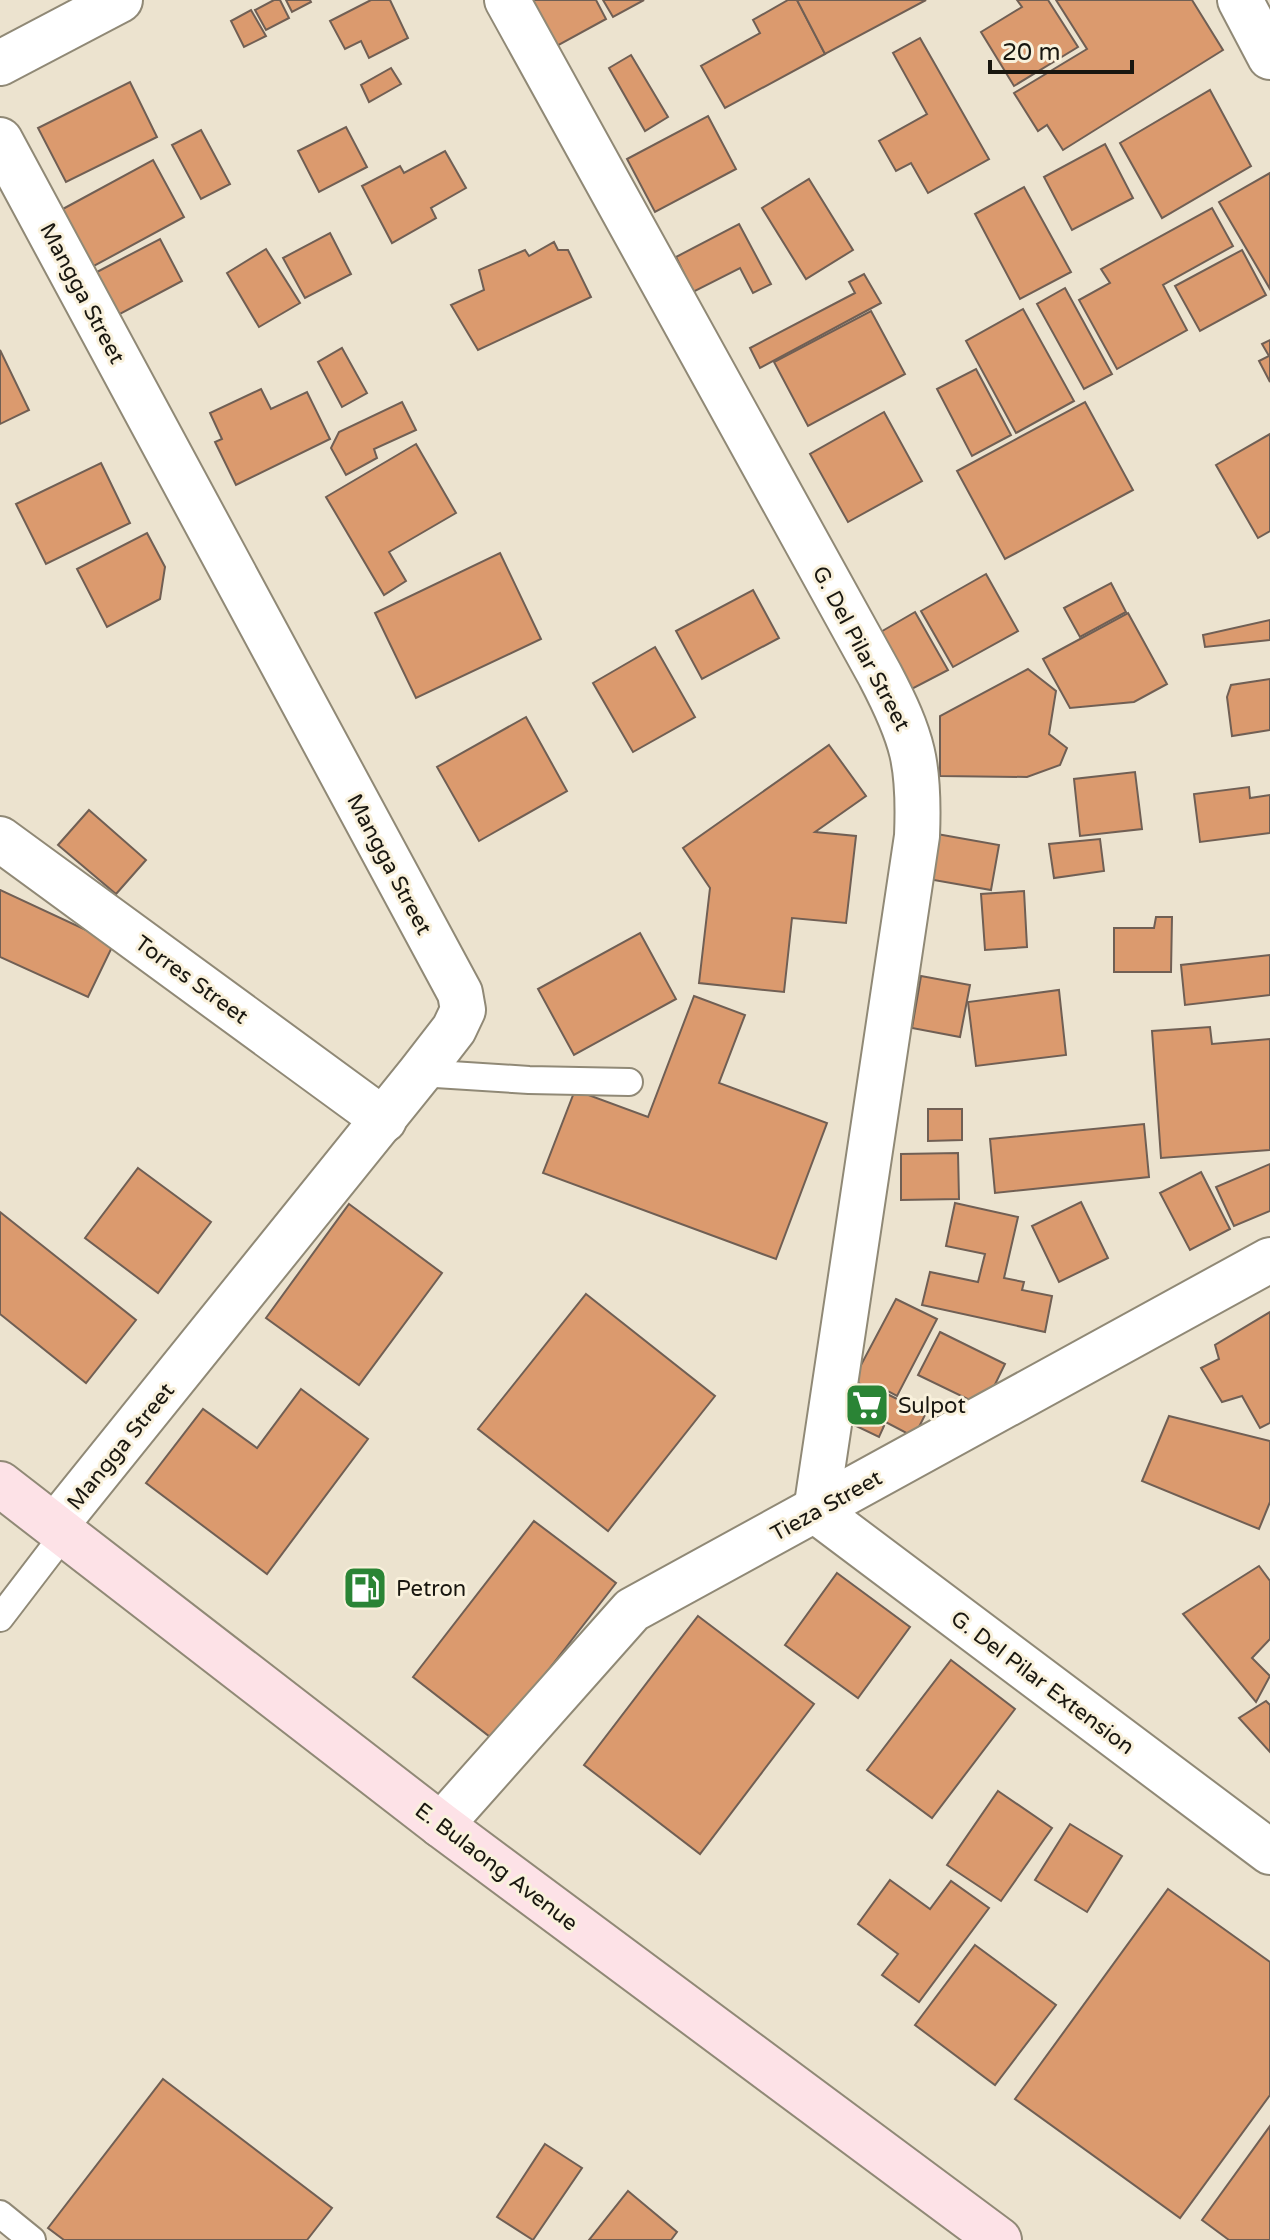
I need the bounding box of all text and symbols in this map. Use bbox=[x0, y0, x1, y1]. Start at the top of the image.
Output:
scale bar bbox=[990, 24, 1132, 74]
text: 20 m bbox=[1002, 38, 1060, 67]
street label: Mangga Street bbox=[34, 219, 130, 368]
street label: G. Del Pilar Street bbox=[807, 562, 916, 735]
street label: Mangga Street bbox=[341, 790, 437, 939]
street label: Torres Street bbox=[130, 930, 253, 1030]
street label: Mangga Street bbox=[62, 1378, 180, 1515]
supermarket icon: Sulpot bbox=[843, 1381, 891, 1429]
place label: Sulpot bbox=[898, 1393, 966, 1419]
street label: Tieza Street bbox=[766, 1465, 887, 1547]
fuel station icon: Petron bbox=[341, 1564, 389, 1612]
place label: Petron bbox=[396, 1576, 466, 1602]
street label: G. Del Pilar Extension bbox=[946, 1605, 1139, 1760]
street label: E. Bulaong Avenue bbox=[410, 1797, 583, 1936]

